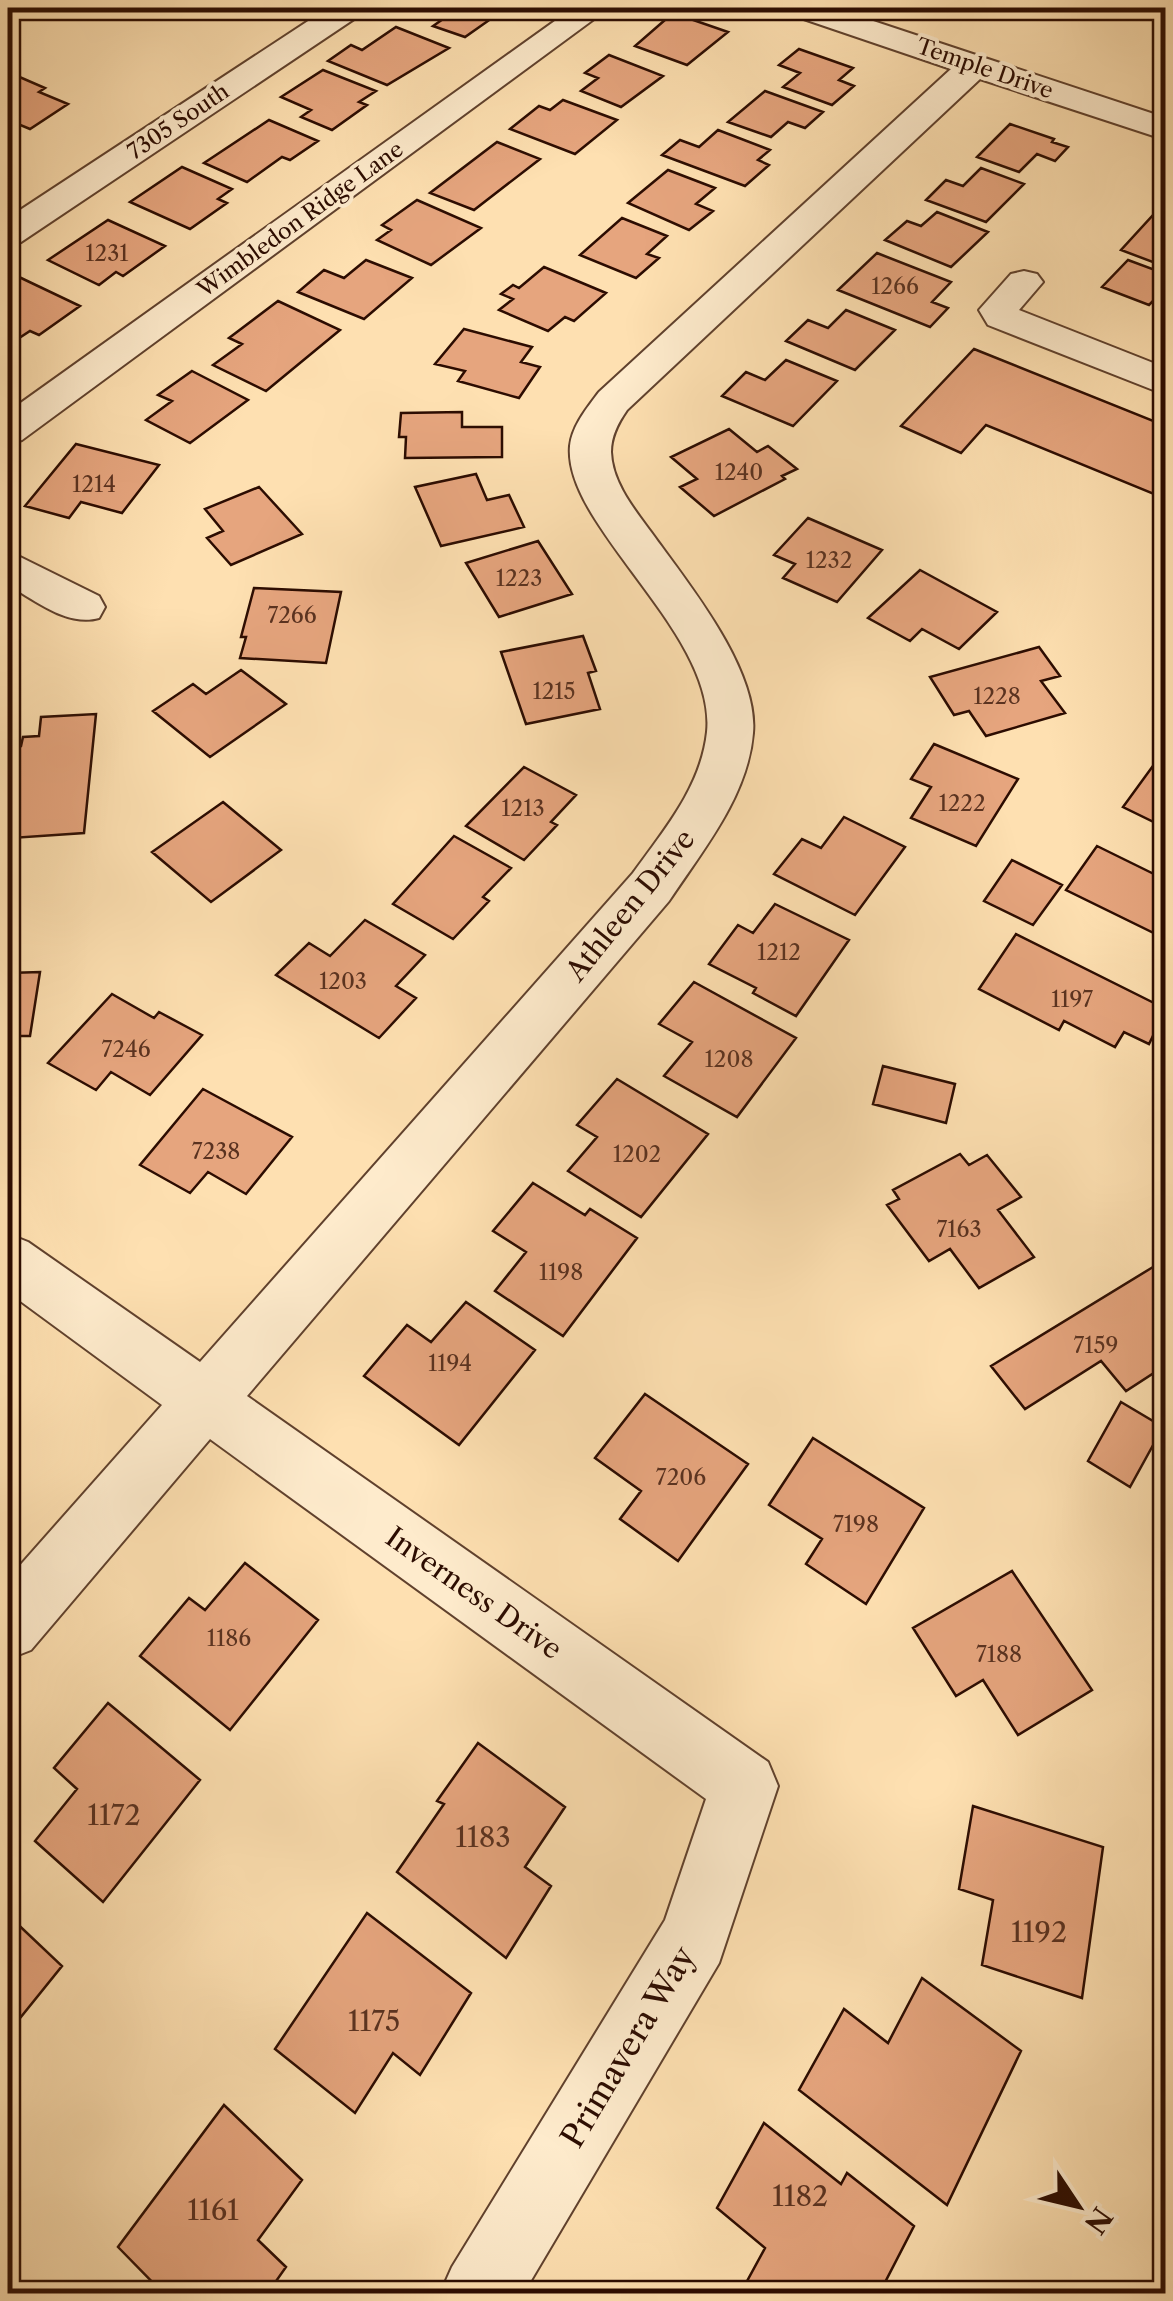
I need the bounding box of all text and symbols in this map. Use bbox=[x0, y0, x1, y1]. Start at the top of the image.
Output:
street label: Temple Drive bbox=[913, 32, 1057, 104]
street label: 7305 South bbox=[122, 78, 234, 165]
street label: Wimbledon Ridge Lane bbox=[191, 136, 408, 304]
house number: 1231 bbox=[85, 240, 129, 267]
house number: 1266 bbox=[871, 273, 919, 300]
house number: 1240 bbox=[715, 459, 763, 486]
house number: 1214 bbox=[72, 471, 116, 498]
house number: 1232 bbox=[806, 547, 852, 574]
house number: 1223 bbox=[496, 565, 542, 592]
house number: 7266 bbox=[267, 602, 317, 629]
house number: 1215 bbox=[532, 678, 576, 705]
house number: 1228 bbox=[973, 683, 1021, 710]
house number: 1222 bbox=[938, 790, 986, 817]
house number: 1213 bbox=[501, 795, 545, 822]
street label: Athleen Drive bbox=[558, 822, 702, 988]
house number: 1212 bbox=[757, 939, 801, 966]
house number: 1203 bbox=[319, 968, 367, 995]
house number: 1197 bbox=[1051, 986, 1093, 1013]
house number: 7246 bbox=[101, 1036, 151, 1063]
house number: 1208 bbox=[705, 1046, 753, 1073]
house number: 7238 bbox=[192, 1138, 240, 1165]
house number: 1202 bbox=[613, 1141, 661, 1168]
house number: 7163 bbox=[936, 1216, 982, 1243]
house number: 1198 bbox=[539, 1259, 583, 1286]
house number: 7159 bbox=[1074, 1332, 1118, 1359]
house number: 1194 bbox=[428, 1350, 472, 1377]
house number: 7206 bbox=[656, 1464, 706, 1491]
house number: 7198 bbox=[833, 1511, 879, 1538]
street label: Inverness Drive bbox=[379, 1520, 569, 1666]
house number: 1186 bbox=[207, 1625, 251, 1652]
house number: 7188 bbox=[976, 1641, 1022, 1668]
house number: 1172 bbox=[87, 1798, 141, 1832]
house number: 1183 bbox=[455, 1820, 511, 1854]
house number: 1192 bbox=[1011, 1915, 1067, 1949]
street label: Primavera Way bbox=[552, 1938, 704, 2154]
house number: 1175 bbox=[348, 2004, 400, 2038]
north arrow bbox=[1028, 2156, 1128, 2256]
house number: 1182 bbox=[772, 2179, 828, 2213]
house number: 1161 bbox=[187, 2193, 239, 2227]
text: N bbox=[1078, 2201, 1119, 2240]

